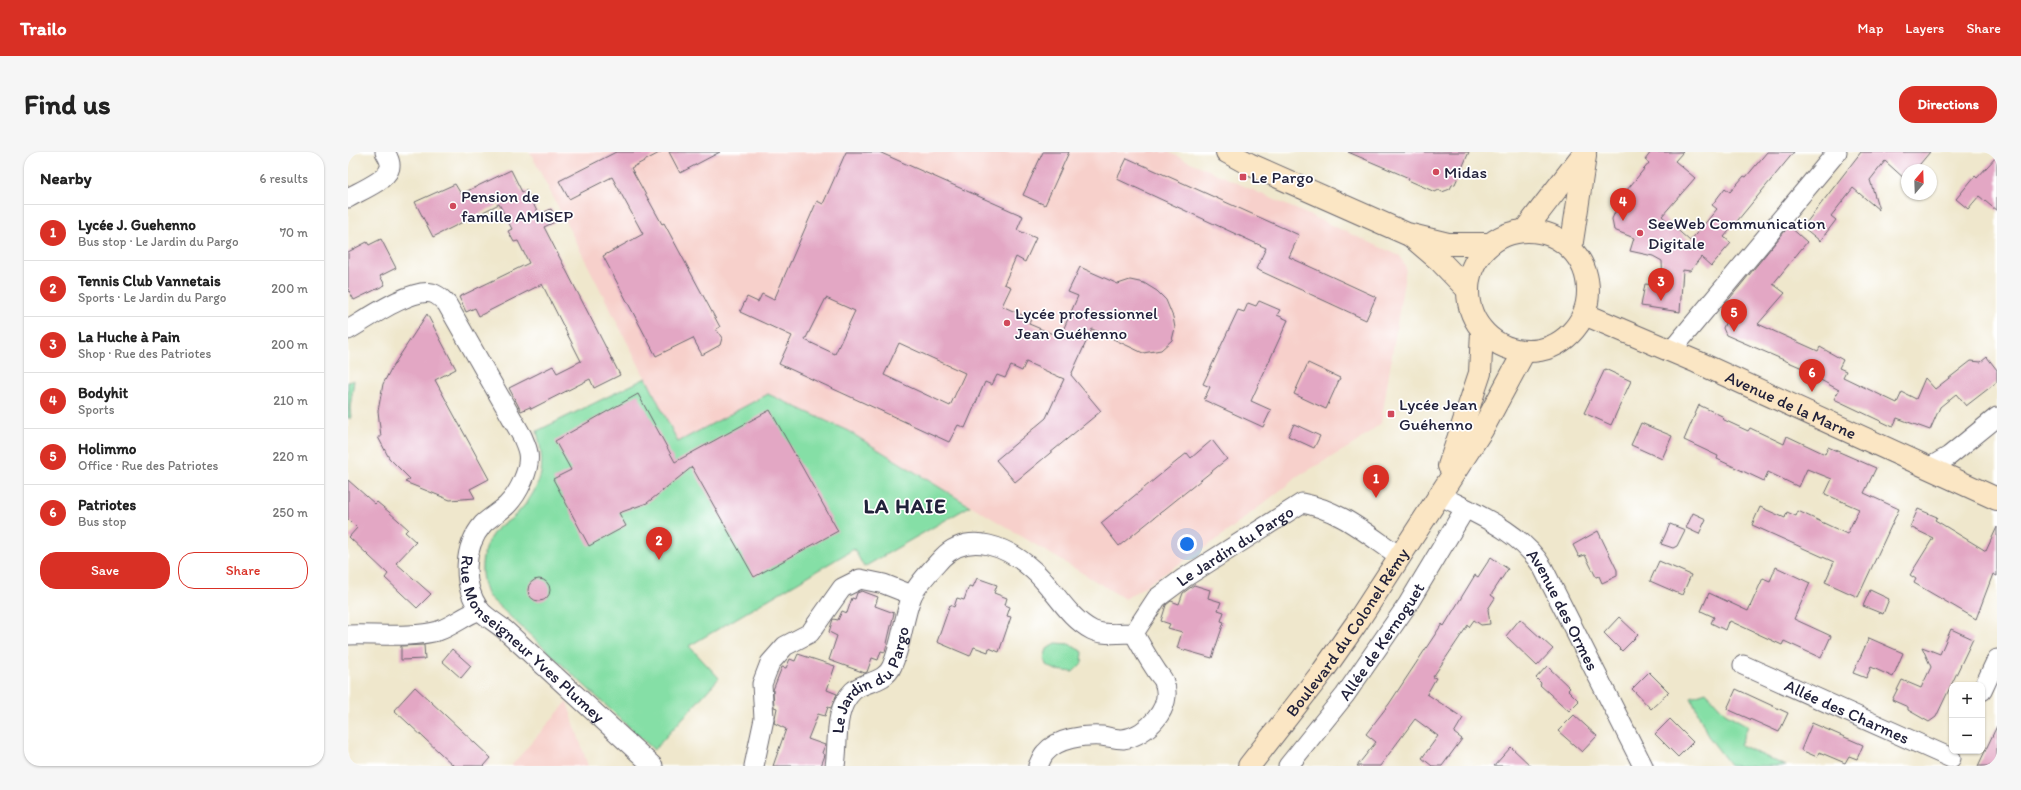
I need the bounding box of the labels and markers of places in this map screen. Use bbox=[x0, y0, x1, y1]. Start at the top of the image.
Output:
place label: Midas bbox=[1444, 162, 1487, 182]
place label: Le Pargo bbox=[1251, 167, 1314, 187]
marker: Midas bbox=[1431, 167, 1441, 177]
marker: Le Pargo bbox=[1238, 172, 1248, 182]
place label: Pension de famille AMISEP bbox=[461, 186, 573, 226]
pin: 4 bbox=[1610, 188, 1636, 221]
marker: Pension de famille AMISEP bbox=[448, 201, 458, 211]
place label: SeeWeb Communication Digitale bbox=[1648, 213, 1826, 253]
marker: SeeWeb Communication Digitale bbox=[1635, 228, 1645, 238]
pin: 3 bbox=[1648, 268, 1674, 301]
pin: 5 bbox=[1721, 299, 1747, 332]
place label: Lycée professionnel Jean Guéhenno bbox=[1015, 303, 1158, 343]
marker: Lycée professionnel Jean Guéhenno bbox=[1002, 318, 1012, 328]
pin: 6 bbox=[1799, 359, 1825, 392]
place label: Lycée Jean Guéhenno bbox=[1399, 394, 1478, 434]
marker: Lycée Jean Guéhenno bbox=[1386, 409, 1396, 419]
pin: 1 bbox=[1363, 465, 1389, 498]
pin: 2 bbox=[646, 527, 672, 560]

